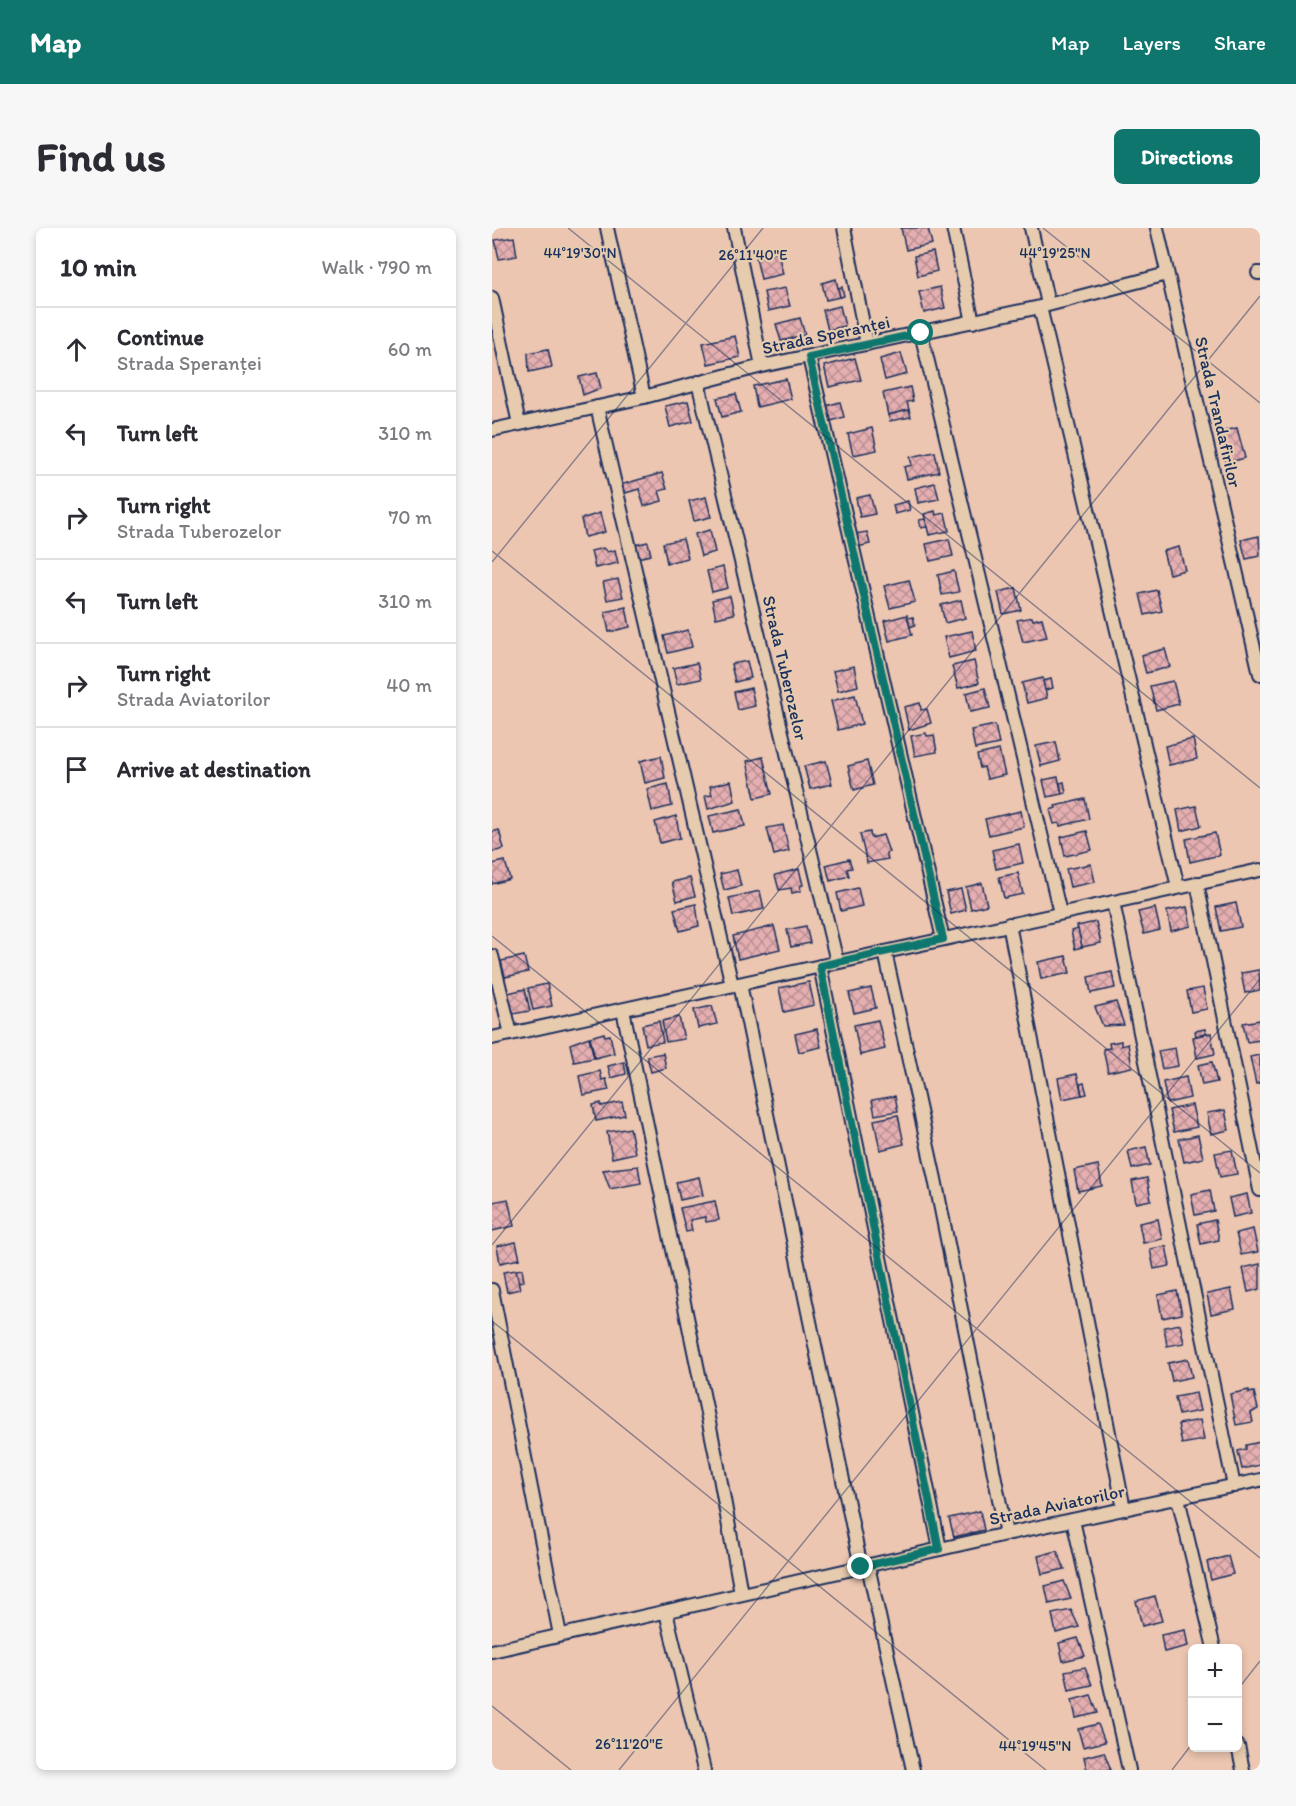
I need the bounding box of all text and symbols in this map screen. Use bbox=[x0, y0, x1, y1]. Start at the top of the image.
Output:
text: Map bbox=[30, 25, 81, 59]
text: Map bbox=[1051, 30, 1090, 55]
text: Layers bbox=[1123, 30, 1181, 55]
text: Share bbox=[1214, 30, 1266, 55]
button: Directions bbox=[1114, 129, 1260, 184]
text: Find us bbox=[36, 131, 166, 182]
text: 44°19'30"N bbox=[543, 244, 617, 262]
text: 44°19'25"N bbox=[1019, 244, 1091, 262]
text: 26°11'40"E bbox=[719, 246, 787, 264]
text: 10 min bbox=[60, 251, 136, 283]
text: Walk · 790 m bbox=[322, 255, 432, 279]
street label: Strada Speranței bbox=[760, 311, 892, 359]
route start bbox=[907, 319, 933, 345]
text: Continue bbox=[117, 324, 204, 351]
icon: ahead bbox=[60, 333, 93, 366]
street label: Strada Trandafirilor bbox=[1190, 334, 1246, 491]
text: 60 m bbox=[388, 337, 432, 361]
text: Strada Speranței bbox=[117, 351, 262, 375]
icon: left bbox=[60, 417, 93, 450]
text: Turn left bbox=[117, 420, 198, 447]
text: 310 m bbox=[378, 421, 432, 445]
text: Turn right bbox=[117, 492, 211, 519]
icon: right bbox=[60, 501, 93, 534]
text: 70 m bbox=[388, 505, 432, 529]
text: Strada Tuberozelor bbox=[117, 519, 281, 543]
icon: left bbox=[60, 585, 93, 618]
text: Turn left bbox=[117, 588, 198, 615]
text: 310 m bbox=[378, 589, 432, 613]
street label: Strada Tuberozelor bbox=[758, 593, 812, 743]
text: Turn right bbox=[117, 660, 211, 687]
icon: right bbox=[60, 669, 93, 702]
text: 40 m bbox=[386, 673, 432, 697]
text: Strada Aviatorilor bbox=[117, 687, 270, 711]
icon: arrive bbox=[60, 753, 93, 786]
text: Arrive at destination bbox=[117, 756, 311, 783]
street label: Strada Aviatorilor bbox=[987, 1480, 1127, 1530]
route end bbox=[847, 1553, 873, 1579]
map controls bbox=[1188, 1644, 1242, 1752]
button: + bbox=[1188, 1644, 1242, 1698]
button: − bbox=[1188, 1698, 1242, 1752]
text: 26°11'20"E bbox=[595, 1735, 663, 1753]
text: 44°19'45"N bbox=[999, 1737, 1071, 1755]

